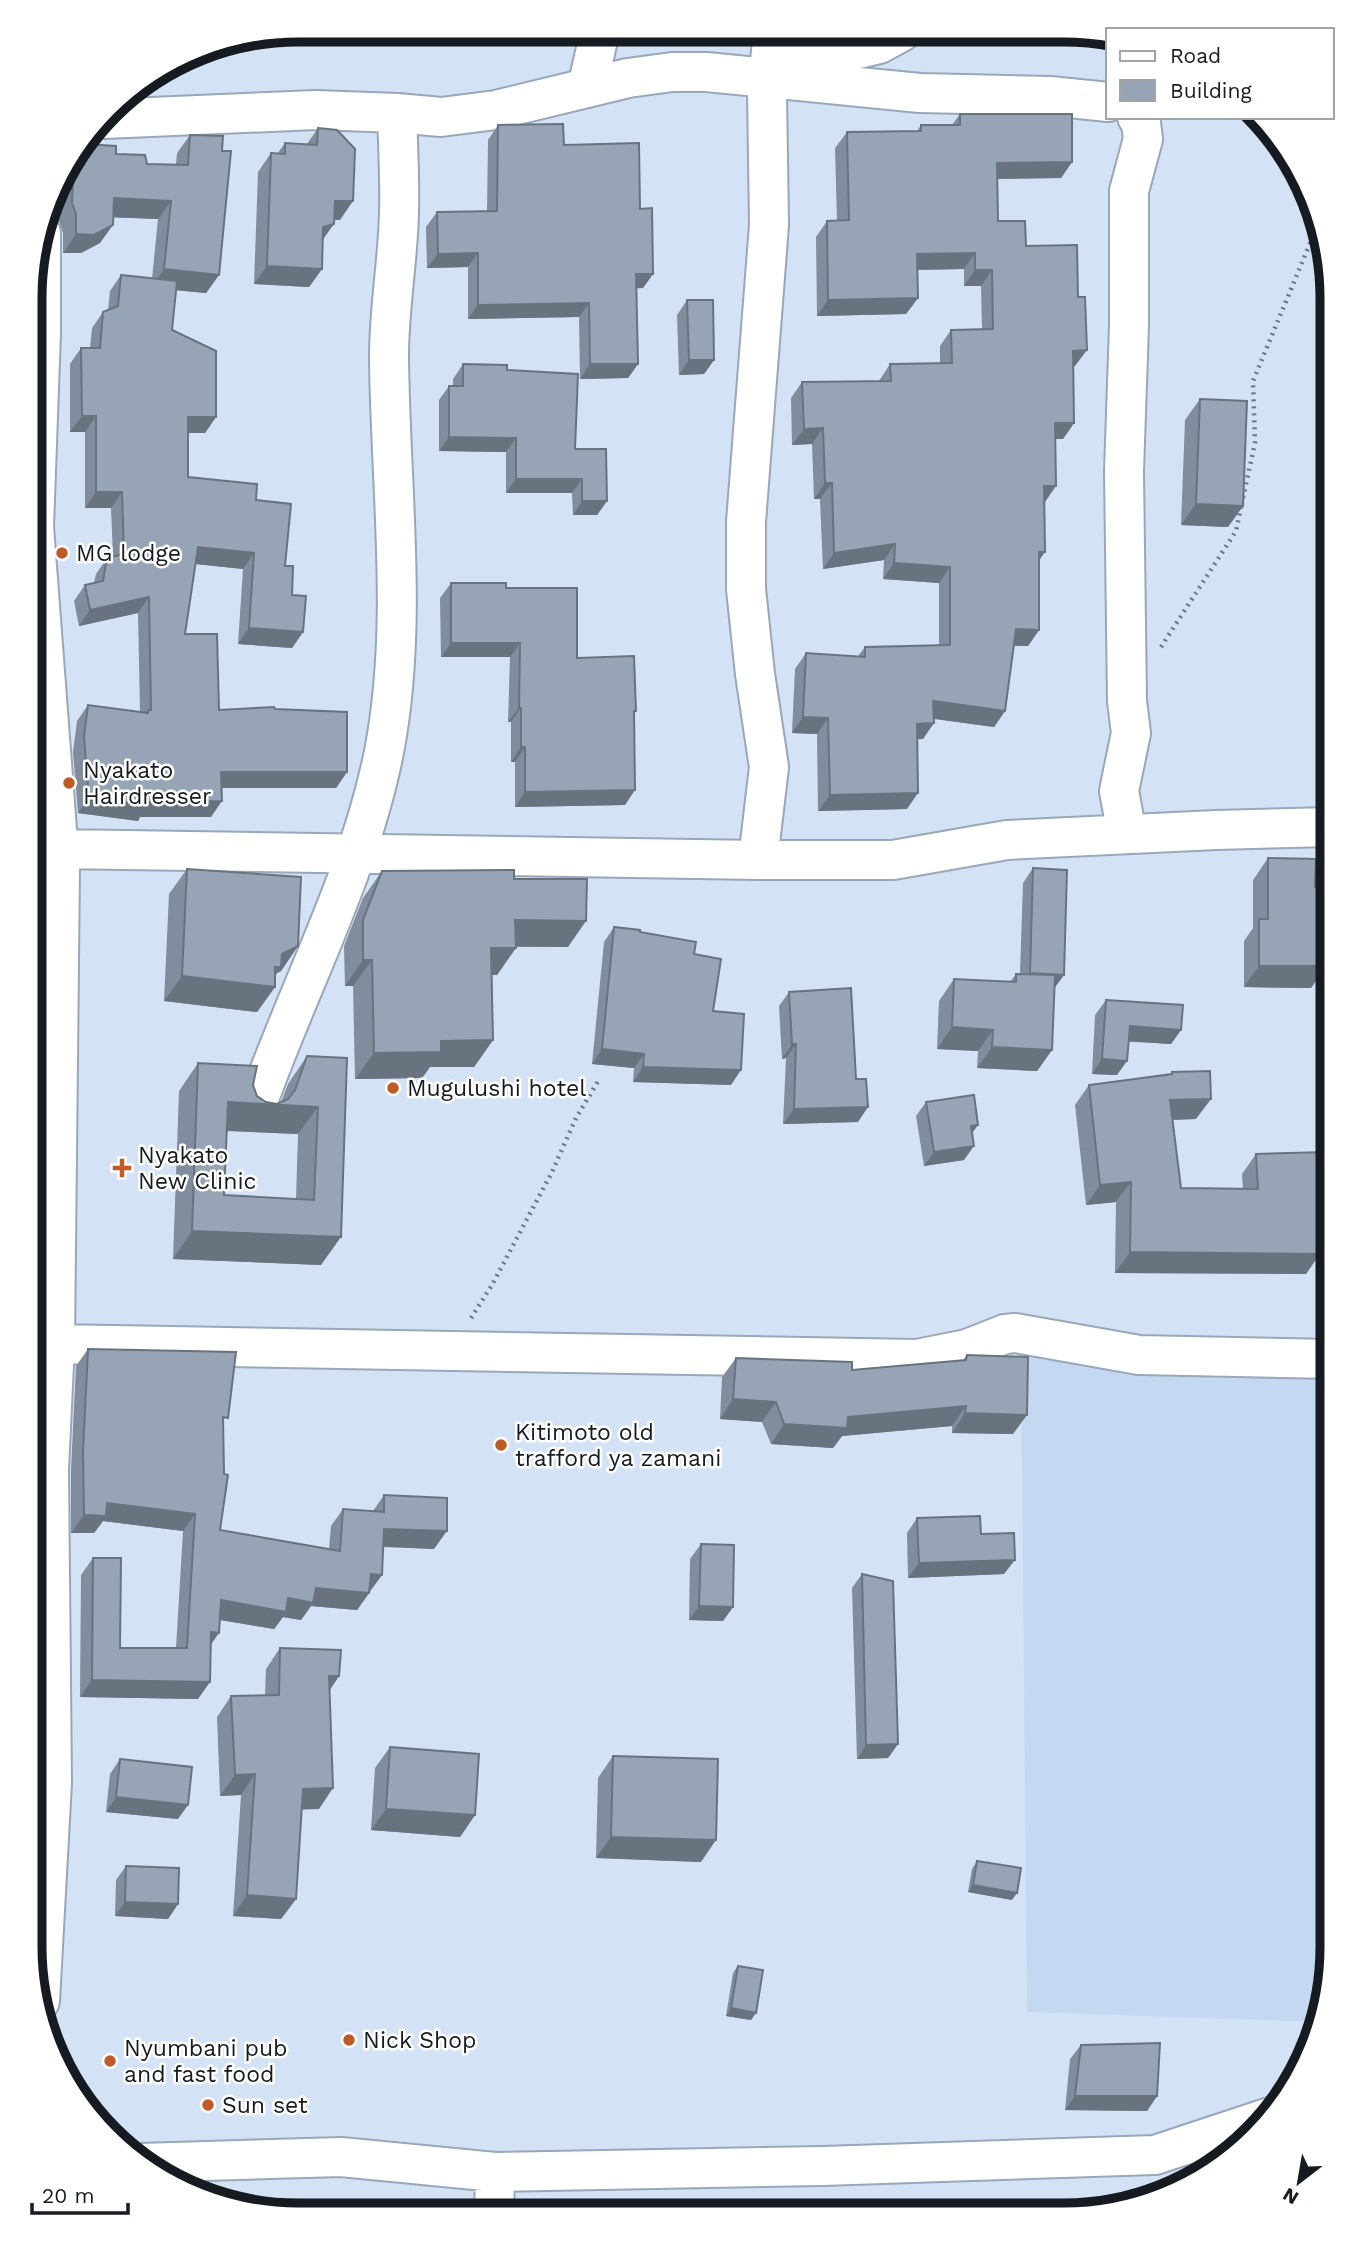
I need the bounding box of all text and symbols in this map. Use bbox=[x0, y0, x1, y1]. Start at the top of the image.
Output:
legend bbox=[1106, 28, 1334, 119]
text: Road bbox=[1170, 43, 1221, 68]
text: Building bbox=[1170, 78, 1252, 103]
place label: MG lodge bbox=[76, 540, 181, 567]
marker: MG lodge bbox=[54, 545, 70, 561]
place label: Nyakato Hairdresser bbox=[83, 757, 212, 810]
marker: Nyakato Hairdresser bbox=[61, 775, 77, 791]
place label: Mugulushi hotel bbox=[407, 1075, 586, 1102]
marker: Mugulushi hotel bbox=[385, 1080, 401, 1096]
place label: Nyakato New Clinic bbox=[138, 1142, 256, 1195]
marker: Nyakato New Clinic bbox=[112, 1158, 132, 1178]
place label: Kitimoto old trafford ya zamani bbox=[515, 1419, 721, 1472]
marker: Kitimoto old trafford ya zamani bbox=[493, 1437, 509, 1453]
place label: Nick Shop bbox=[363, 2027, 476, 2054]
marker: Nick Shop bbox=[341, 2032, 357, 2048]
place label: Nyumbani pub and fast food bbox=[124, 2035, 288, 2088]
marker: Nyumbani pub and fast food bbox=[102, 2053, 118, 2069]
place label: Sun set bbox=[222, 2092, 308, 2119]
marker: Sun set bbox=[200, 2097, 216, 2113]
north arrow bbox=[1264, 2147, 1334, 2217]
scale bar bbox=[32, 2172, 128, 2216]
text: 20 m bbox=[42, 2183, 94, 2208]
text: N bbox=[1279, 2183, 1302, 2210]

